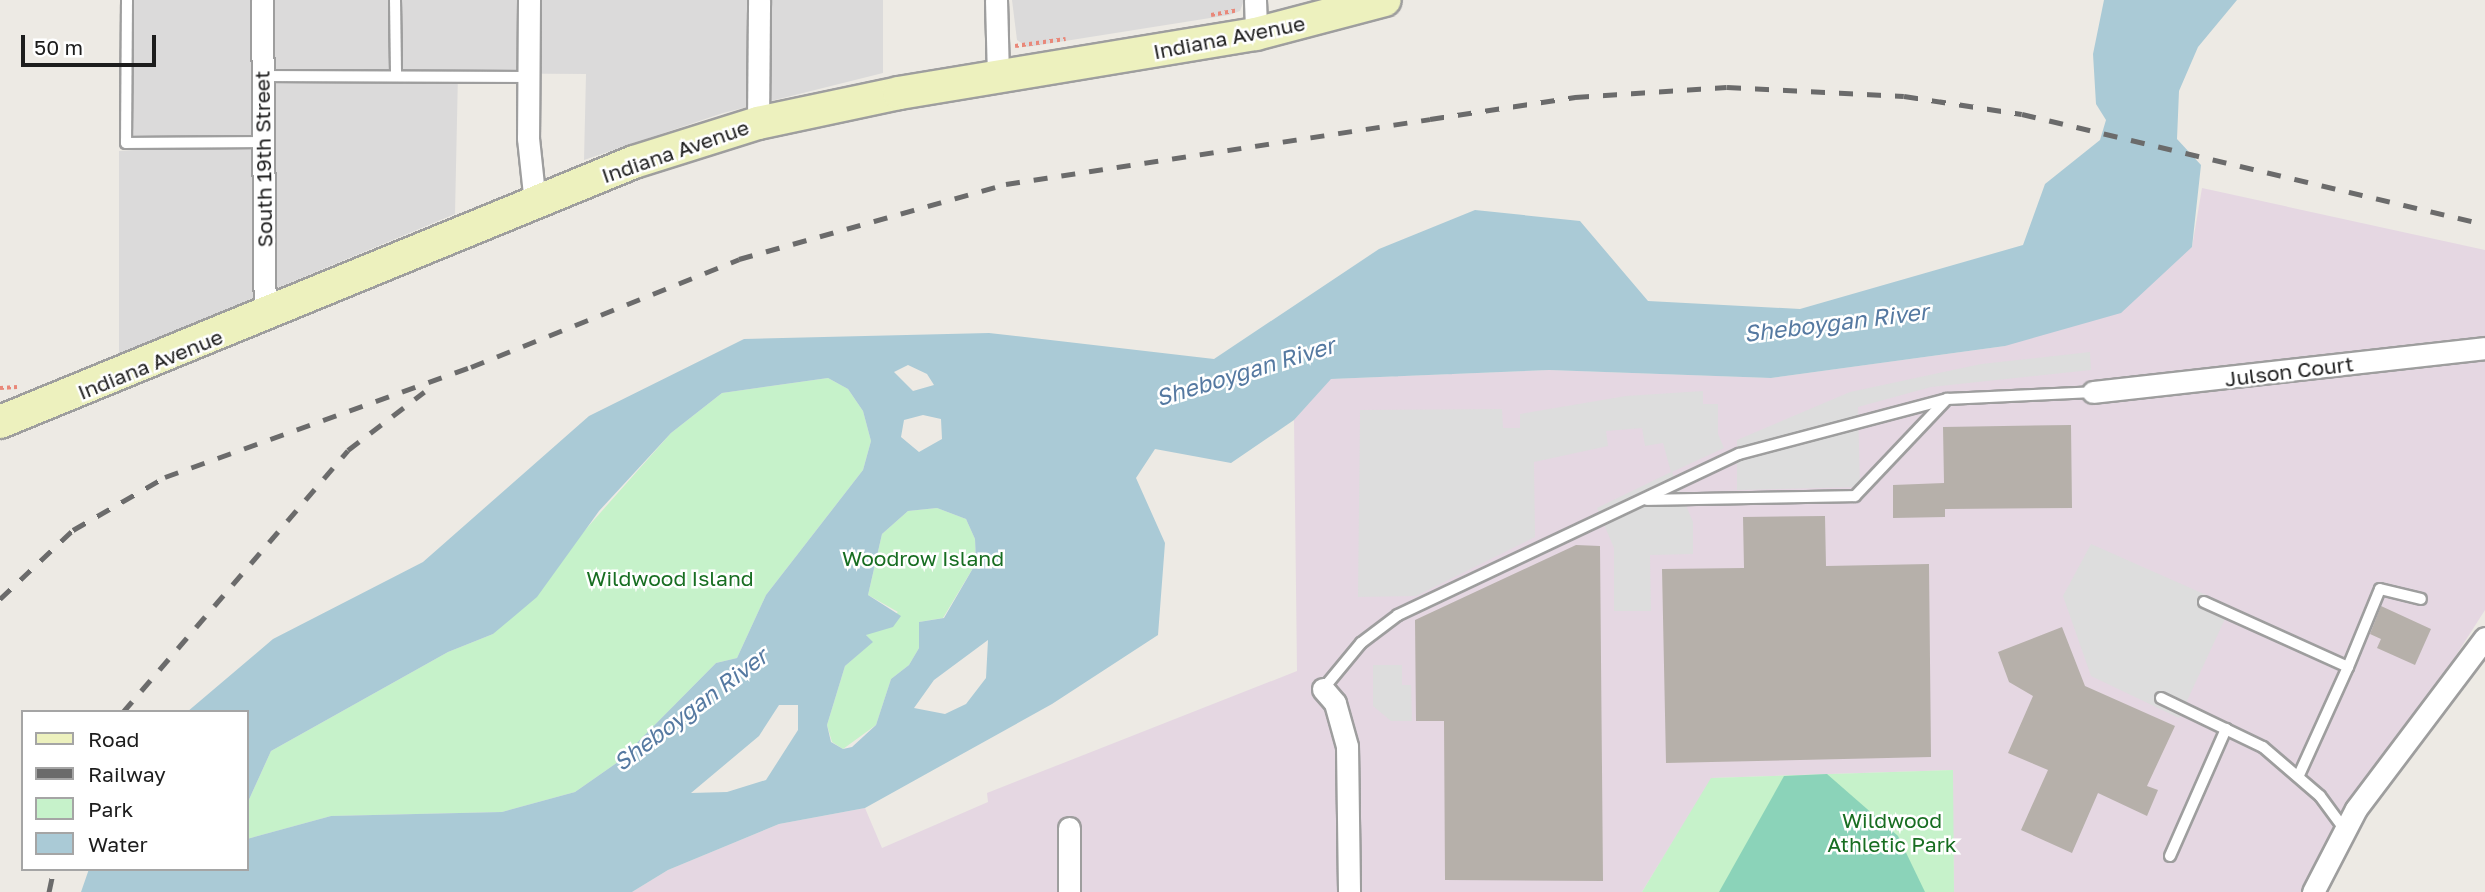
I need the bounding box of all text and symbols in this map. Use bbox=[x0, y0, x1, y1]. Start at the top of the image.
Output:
street label: Indiana Avenue bbox=[1151, 10, 1307, 64]
scale bar bbox=[24, 21, 159, 65]
text: 50 m bbox=[34, 34, 83, 60]
street label: South 19th Street bbox=[249, 70, 277, 248]
street label: Indiana Avenue bbox=[598, 114, 752, 188]
water label: Sheboygan River bbox=[1742, 297, 1930, 347]
street label: Indiana Avenue bbox=[74, 323, 226, 405]
water label: Sheboygan River bbox=[1152, 331, 1338, 411]
street label: Julson Court bbox=[2223, 351, 2355, 391]
park label: Woodrow Island bbox=[842, 545, 1004, 571]
park label: Wildwood Island bbox=[586, 565, 754, 591]
water label: Sheboygan River bbox=[608, 642, 772, 776]
legend bbox=[21, 710, 248, 871]
text: Road bbox=[88, 726, 139, 752]
text: Railway bbox=[88, 761, 166, 787]
text: Park bbox=[88, 796, 133, 822]
park label: Wildwood Athletic Park bbox=[1827, 807, 1957, 857]
text: Water bbox=[88, 831, 148, 857]

